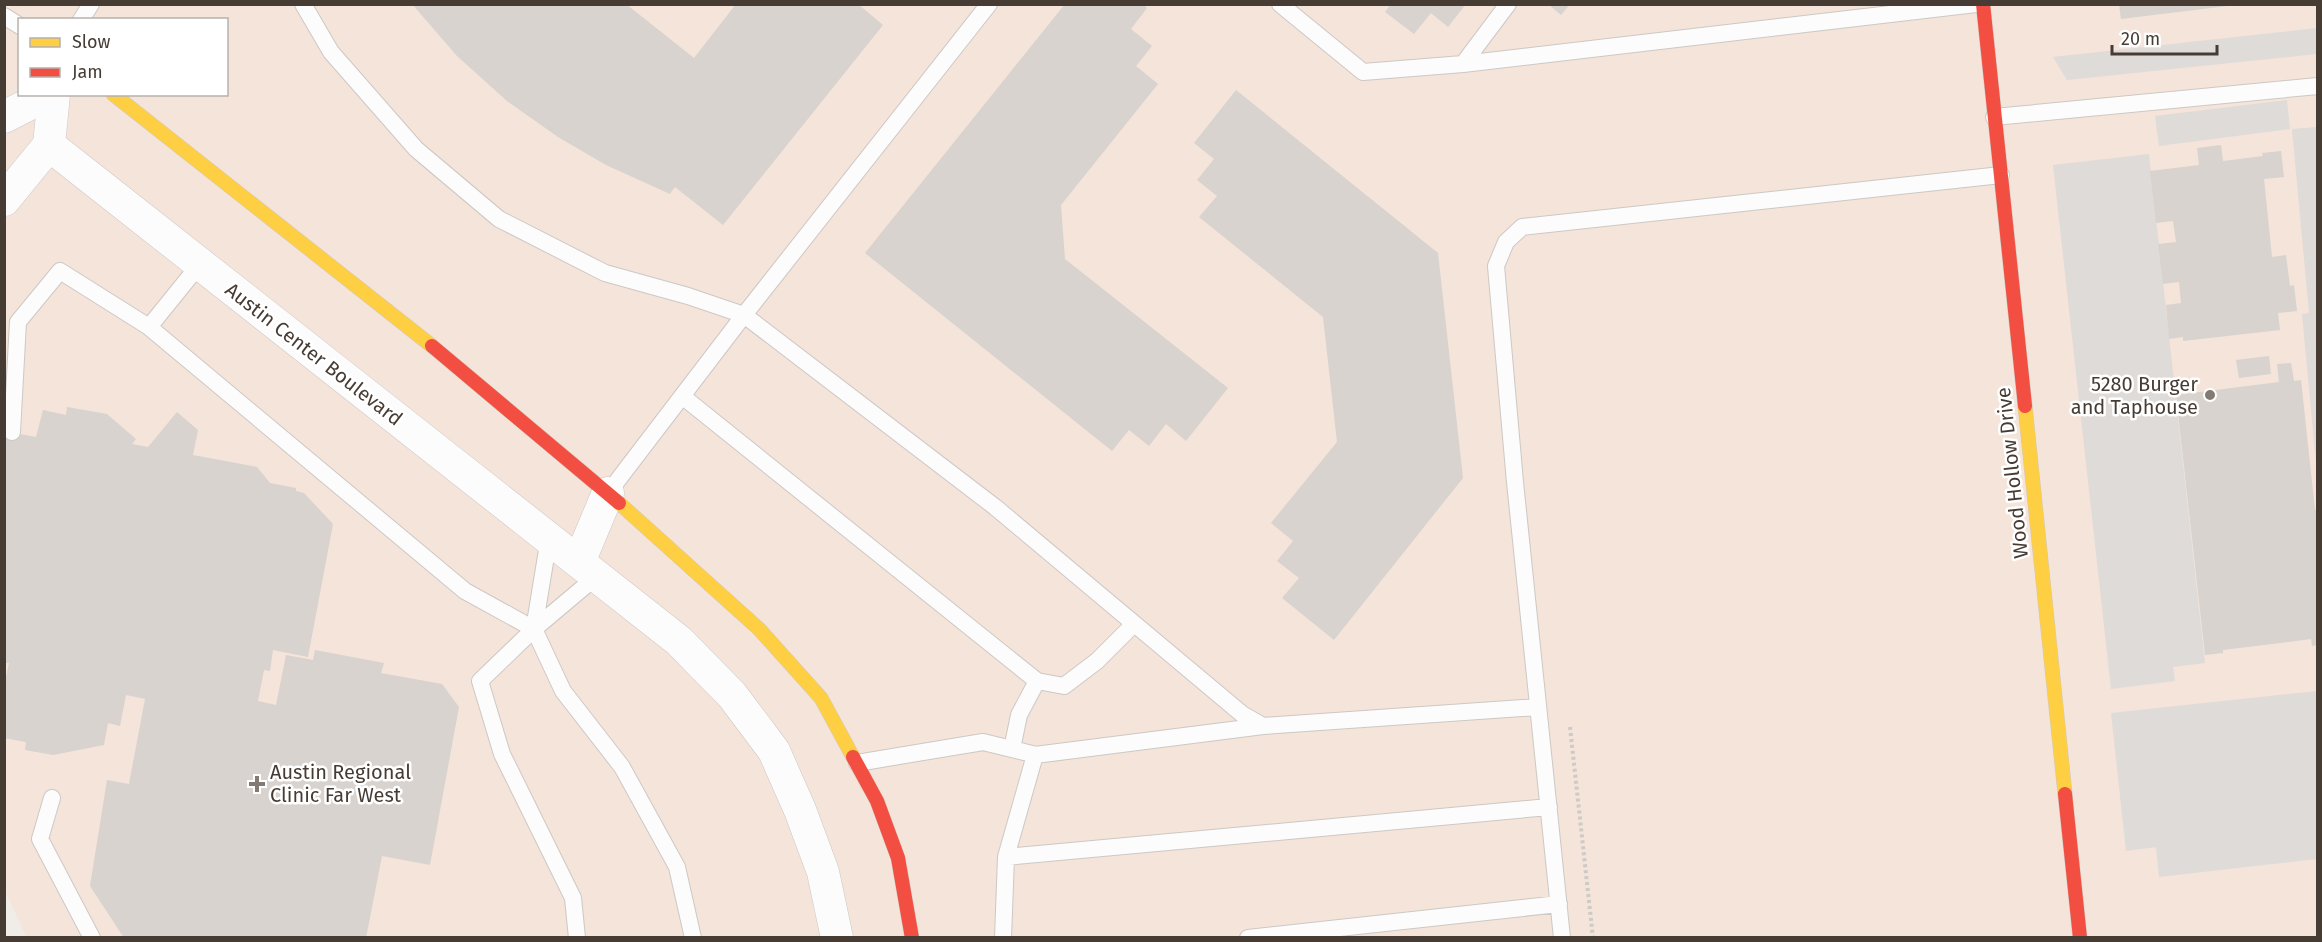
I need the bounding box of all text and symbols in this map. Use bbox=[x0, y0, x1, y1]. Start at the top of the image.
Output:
legend bbox=[18, 18, 228, 96]
scale bar bbox=[2112, 18, 2217, 56]
text: 20 m bbox=[2121, 28, 2160, 50]
text: Slow bbox=[72, 31, 111, 53]
text: Jam bbox=[72, 61, 103, 83]
street label: Austin Center Boulevard bbox=[221, 277, 407, 431]
place label: 5280 Burger and Taphouse bbox=[2071, 372, 2198, 419]
street label: Wood Hollow Drive bbox=[1991, 386, 2033, 560]
marker: 5280 Burger and Taphouse bbox=[2203, 388, 2217, 402]
place label: Austin Regional Clinic Far West bbox=[270, 760, 411, 807]
marker: Austin Regional Clinic Far West bbox=[248, 775, 266, 793]

